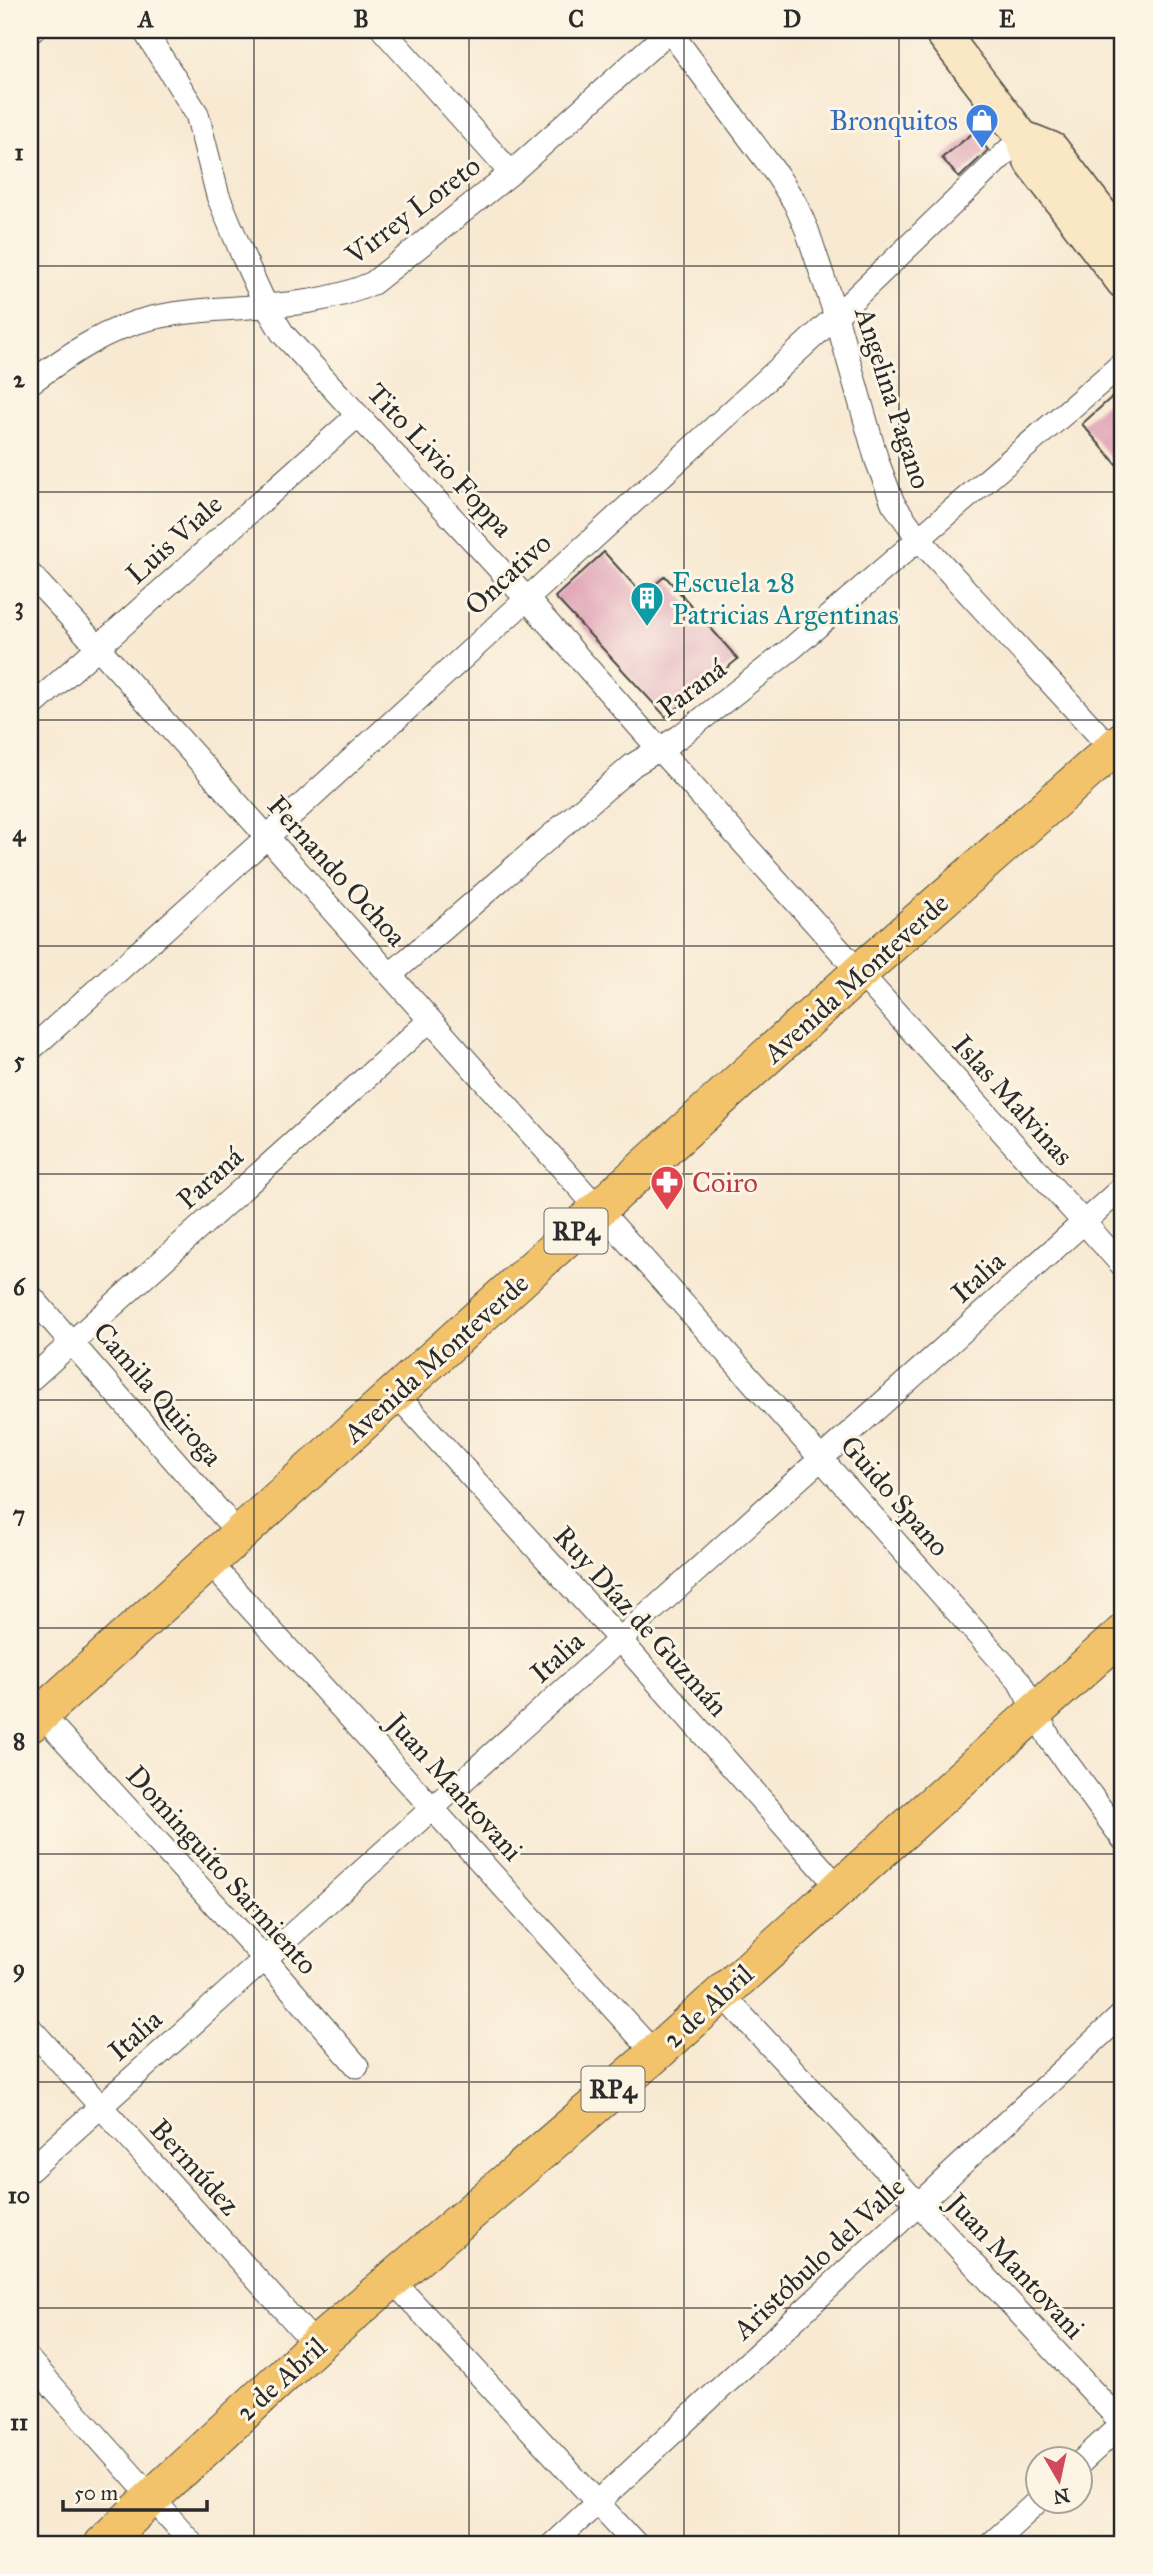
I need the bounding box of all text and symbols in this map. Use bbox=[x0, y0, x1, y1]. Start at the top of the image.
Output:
text: A bbox=[136, 5, 154, 33]
text: B bbox=[353, 5, 369, 33]
text: C bbox=[568, 5, 584, 33]
text: D bbox=[783, 5, 801, 33]
text: E bbox=[999, 5, 1016, 33]
shop icon: Bronquitos bbox=[963, 101, 1001, 150]
place label: Bronquitos bbox=[830, 103, 958, 138]
text: 1 bbox=[14, 138, 24, 166]
street label: Virrey Loreto bbox=[338, 148, 487, 273]
street label: Angelina Pagano bbox=[847, 302, 939, 493]
text: 2 bbox=[13, 365, 25, 393]
street label: Tito Livio Foppa bbox=[360, 376, 521, 545]
street label: Luis Viale bbox=[119, 487, 229, 591]
street label: Oncativo bbox=[458, 525, 558, 623]
place label: Escuela 28 Patricias Argentinas bbox=[672, 565, 899, 632]
building icon: Escuela 28 Patricias Argentinas bbox=[628, 579, 666, 628]
text: 3 bbox=[14, 592, 24, 621]
street label: Paraná bbox=[651, 651, 733, 725]
street label: Fernando Ochoa bbox=[260, 788, 414, 954]
text: 4 bbox=[13, 819, 27, 847]
street label: Avenida Monteverde bbox=[755, 886, 956, 1071]
street label: Islas Malvinas bbox=[945, 1027, 1081, 1173]
text: 5 bbox=[14, 1046, 25, 1074]
street label: Paraná bbox=[170, 1139, 250, 1217]
pharmacy icon: Coiro bbox=[648, 1163, 686, 1212]
place label: Coiro bbox=[692, 1165, 758, 1200]
road number: RP4 bbox=[544, 1208, 608, 1254]
street label: Italia bbox=[944, 1244, 1012, 1310]
street label: Avenida Monteverde bbox=[335, 1266, 536, 1451]
text: 6 bbox=[13, 1273, 26, 1301]
street label: Camila Quiroga bbox=[86, 1315, 230, 1473]
street label: Guido Spano bbox=[833, 1428, 957, 1564]
text: 7 bbox=[13, 1500, 25, 1528]
street label: Ruy Díaz de Guzmán bbox=[546, 1518, 736, 1724]
street label: Italia bbox=[523, 1624, 591, 1690]
street label: Juan Mantovani bbox=[378, 1704, 531, 1868]
text: 8 bbox=[13, 1727, 25, 1755]
street label: Dominguito Sarmiento bbox=[119, 1758, 325, 1982]
text: 9 bbox=[13, 1954, 25, 1983]
street label: 2 de Abril bbox=[656, 1956, 761, 2056]
street label: Italia bbox=[101, 2002, 169, 2068]
road number: RP4 bbox=[582, 2066, 644, 2112]
street label: Bermúdez bbox=[143, 2112, 247, 2222]
street label: Aristóbulo del Valle bbox=[725, 2169, 912, 2347]
text: 10 bbox=[8, 2181, 30, 2209]
street label: Juan Mantovani bbox=[938, 2184, 1093, 2346]
street label: 2 de Abril bbox=[229, 2329, 334, 2429]
text: 11 bbox=[10, 2408, 28, 2436]
north arrow bbox=[1024, 2444, 1094, 2514]
scale bar bbox=[63, 2469, 206, 2513]
text: 50 m bbox=[74, 2480, 119, 2506]
text: N bbox=[1052, 2484, 1071, 2509]

